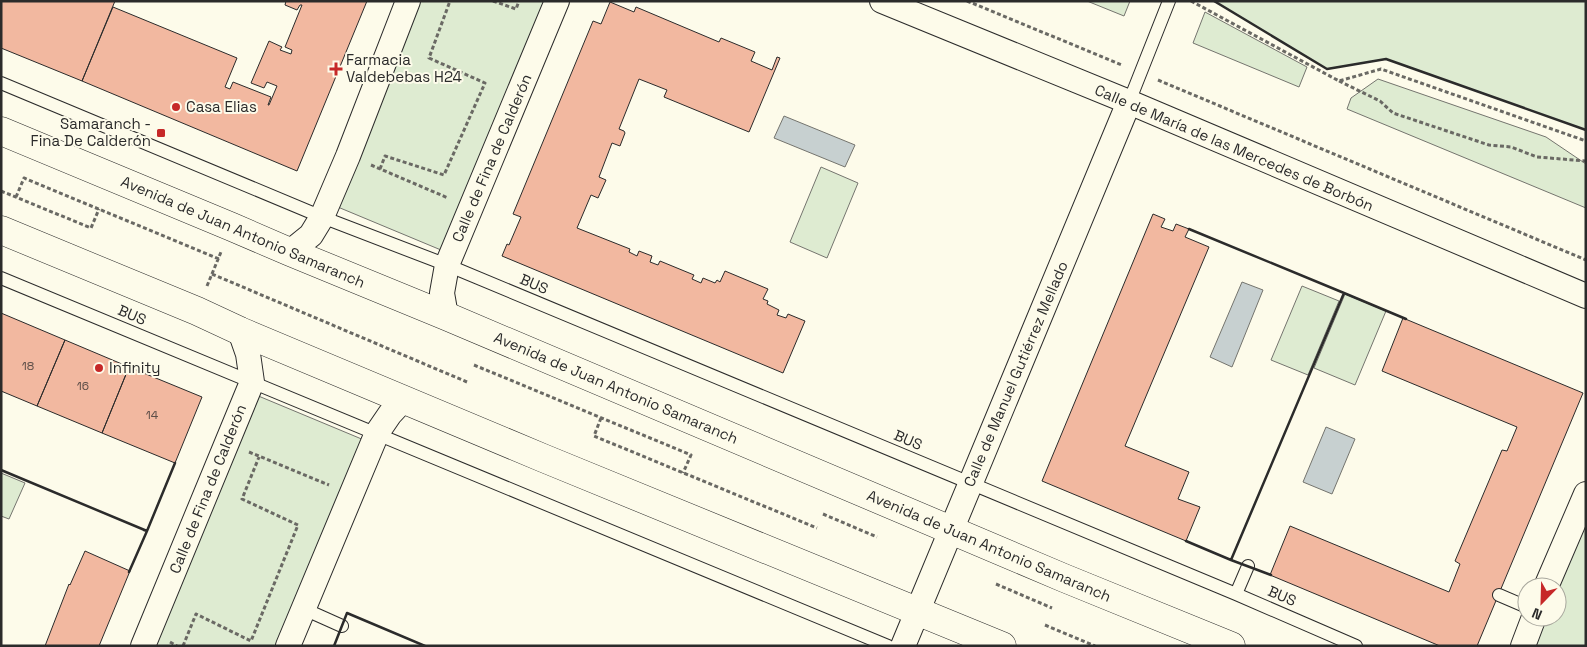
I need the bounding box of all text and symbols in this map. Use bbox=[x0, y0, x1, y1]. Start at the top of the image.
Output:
place label: Farmacia Valdebebas H24 bbox=[346, 50, 462, 86]
marker: Farmacia Valdebebas H24 bbox=[330, 63, 342, 75]
street label: Calle de Fina de Calderón bbox=[447, 71, 536, 245]
street label: Calle de María de las Mercedes de Borbón bbox=[1092, 80, 1377, 215]
place label: Casa Elias bbox=[186, 97, 257, 116]
marker: Casa Elias bbox=[170, 101, 182, 113]
place label: Samaranch - Fina De Calderón bbox=[31, 114, 151, 150]
marker: Samaranch - Fina De Calderón bbox=[155, 127, 167, 139]
street label: Avenida de Juan Antonio Samaranch bbox=[118, 171, 368, 292]
street label: Calle de Manuel Gutiérrez Mellado bbox=[959, 258, 1072, 490]
street label: BUS bbox=[517, 269, 551, 298]
street label: BUS bbox=[115, 300, 149, 329]
street label: Avenida de Juan Antonio Samaranch bbox=[491, 327, 741, 448]
house number: 18 bbox=[22, 358, 34, 374]
place label: Infinity bbox=[109, 358, 161, 377]
marker: Infinity bbox=[93, 362, 105, 374]
house number: 16 bbox=[77, 378, 89, 394]
street label: Calle de Fina de Calderón bbox=[165, 401, 250, 576]
house number: 14 bbox=[146, 407, 159, 423]
street label: BUS bbox=[891, 425, 925, 454]
street label: Avenida de Juan Antonio Samaranch bbox=[864, 485, 1114, 606]
north arrow bbox=[1517, 577, 1567, 627]
street label: BUS bbox=[1265, 581, 1299, 610]
text: N bbox=[1529, 604, 1545, 624]

